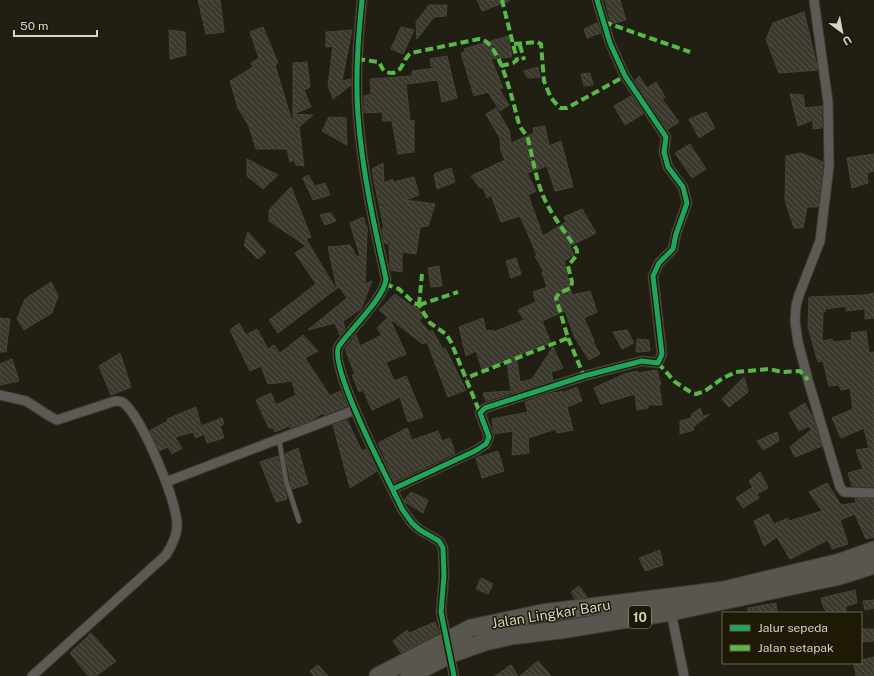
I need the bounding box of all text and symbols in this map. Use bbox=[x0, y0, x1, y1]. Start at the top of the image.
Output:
scale bar bbox=[14, 12, 97, 38]
north arrow bbox=[822, 12, 862, 52]
text: 50 m bbox=[20, 19, 48, 33]
text: U bbox=[841, 33, 854, 48]
street label: Jalan Lingkar Baru bbox=[490, 597, 612, 631]
road number: 10 bbox=[629, 606, 651, 628]
legend bbox=[722, 612, 862, 664]
text: Jalur sepeda bbox=[758, 621, 828, 635]
text: Jalan setapak bbox=[758, 641, 834, 655]

